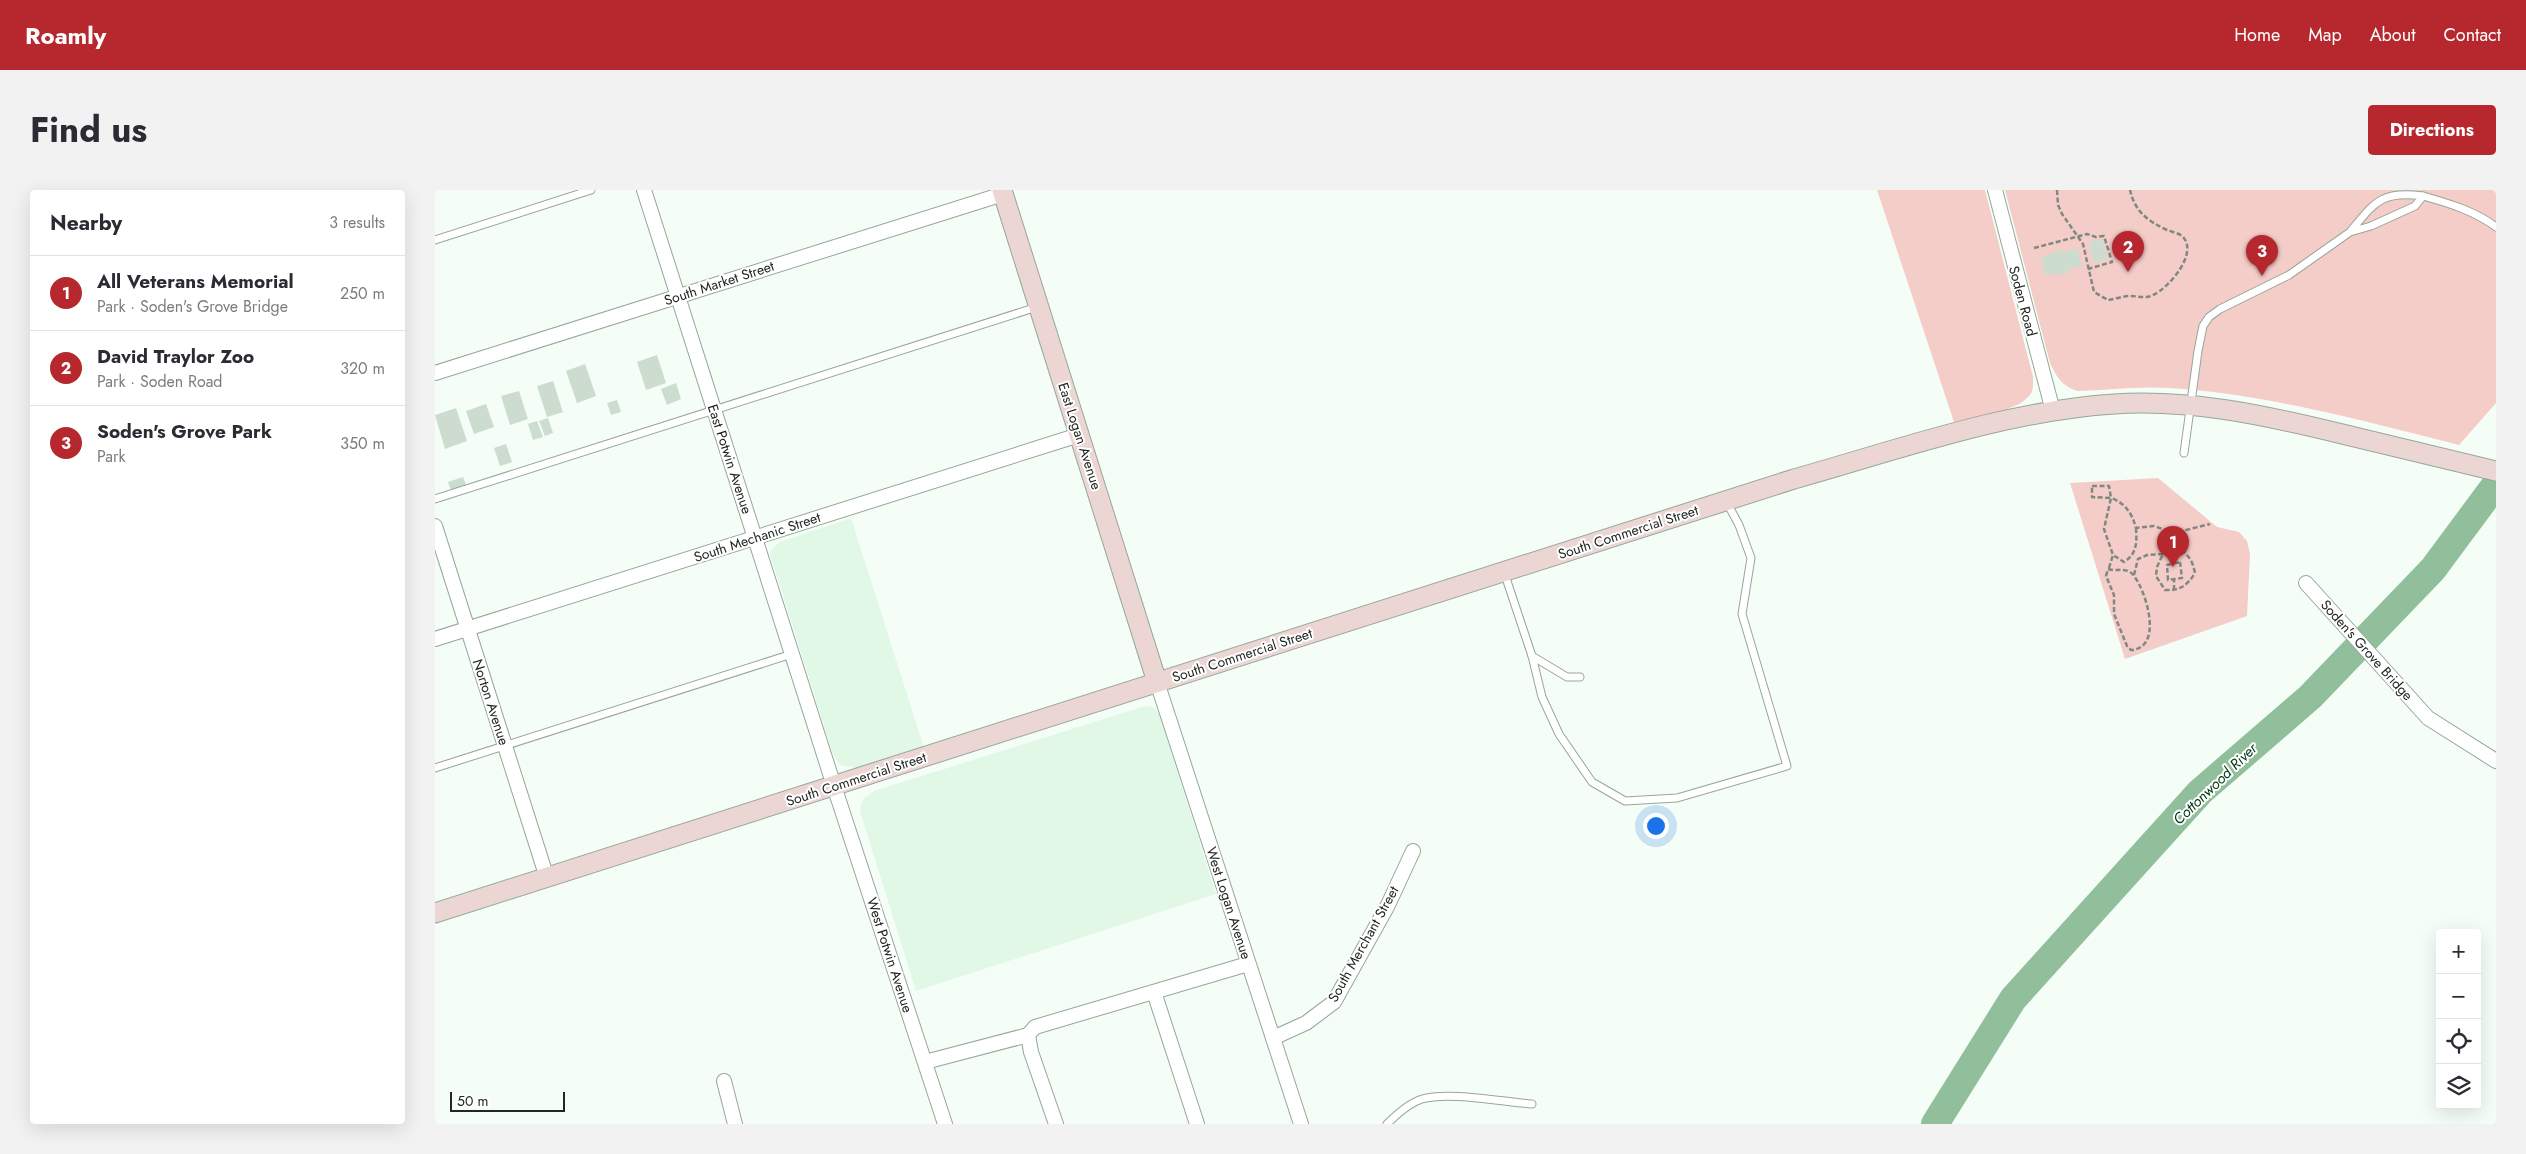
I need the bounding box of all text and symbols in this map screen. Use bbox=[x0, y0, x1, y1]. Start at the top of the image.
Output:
text: Roamly bbox=[25, 18, 106, 53]
text: Home bbox=[2234, 22, 2280, 48]
text: Map bbox=[2308, 22, 2342, 48]
text: About bbox=[2370, 22, 2415, 48]
text: Contact bbox=[2443, 22, 2501, 48]
text: Find us bbox=[30, 105, 147, 155]
button: Directions bbox=[2368, 105, 2496, 155]
text: Nearby bbox=[50, 208, 122, 238]
text: 3 results bbox=[329, 211, 385, 234]
pin: 2 bbox=[2112, 231, 2144, 272]
pin: 3 bbox=[2246, 235, 2278, 276]
street label: South Market Street bbox=[661, 256, 777, 310]
street label: Soden Road bbox=[2004, 264, 2042, 338]
text: All Veterans Memorial bbox=[97, 268, 294, 295]
text: 1 bbox=[62, 282, 70, 305]
text: 250 m bbox=[340, 282, 385, 305]
text: Park · Soden's Grove Bridge bbox=[97, 295, 288, 318]
text: David Traylor Zoo bbox=[97, 343, 254, 370]
text: 2 bbox=[61, 357, 71, 380]
text: 320 m bbox=[340, 357, 385, 380]
text: Park · Soden Road bbox=[97, 370, 223, 393]
street label: East Logan Avenue bbox=[1053, 380, 1107, 492]
street label: East Potwin Avenue bbox=[703, 402, 757, 516]
text: Soden's Grove Park bbox=[97, 418, 272, 445]
text: 3 bbox=[61, 432, 71, 455]
text: 350 m bbox=[340, 432, 385, 455]
text: Park bbox=[97, 445, 126, 468]
street label: South Commercial Street bbox=[1555, 500, 1701, 564]
street label: South Mechanic Street bbox=[691, 507, 824, 567]
pin: 1 bbox=[2157, 526, 2189, 567]
street label: Soden's Grove Bridge bbox=[2316, 595, 2418, 705]
street label: South Commercial Street bbox=[1169, 623, 1315, 687]
street label: Norton Avenue bbox=[468, 656, 514, 748]
water label: Cottonwood River bbox=[2168, 737, 2263, 830]
street label: South Commercial Street bbox=[783, 747, 929, 811]
your location bbox=[1643, 813, 1669, 839]
street label: West Logan Avenue bbox=[1201, 844, 1257, 962]
street label: South Merchant Street bbox=[1323, 882, 1404, 1006]
street label: West Potwin Avenue bbox=[862, 895, 918, 1015]
map controls bbox=[2436, 929, 2481, 1109]
button: + bbox=[2436, 929, 2481, 974]
button: − bbox=[2436, 974, 2481, 1019]
button: locate bbox=[2436, 1019, 2481, 1064]
button: layers bbox=[2436, 1064, 2481, 1109]
scale bar bbox=[450, 1089, 565, 1112]
text: 50 m bbox=[457, 1091, 488, 1111]

